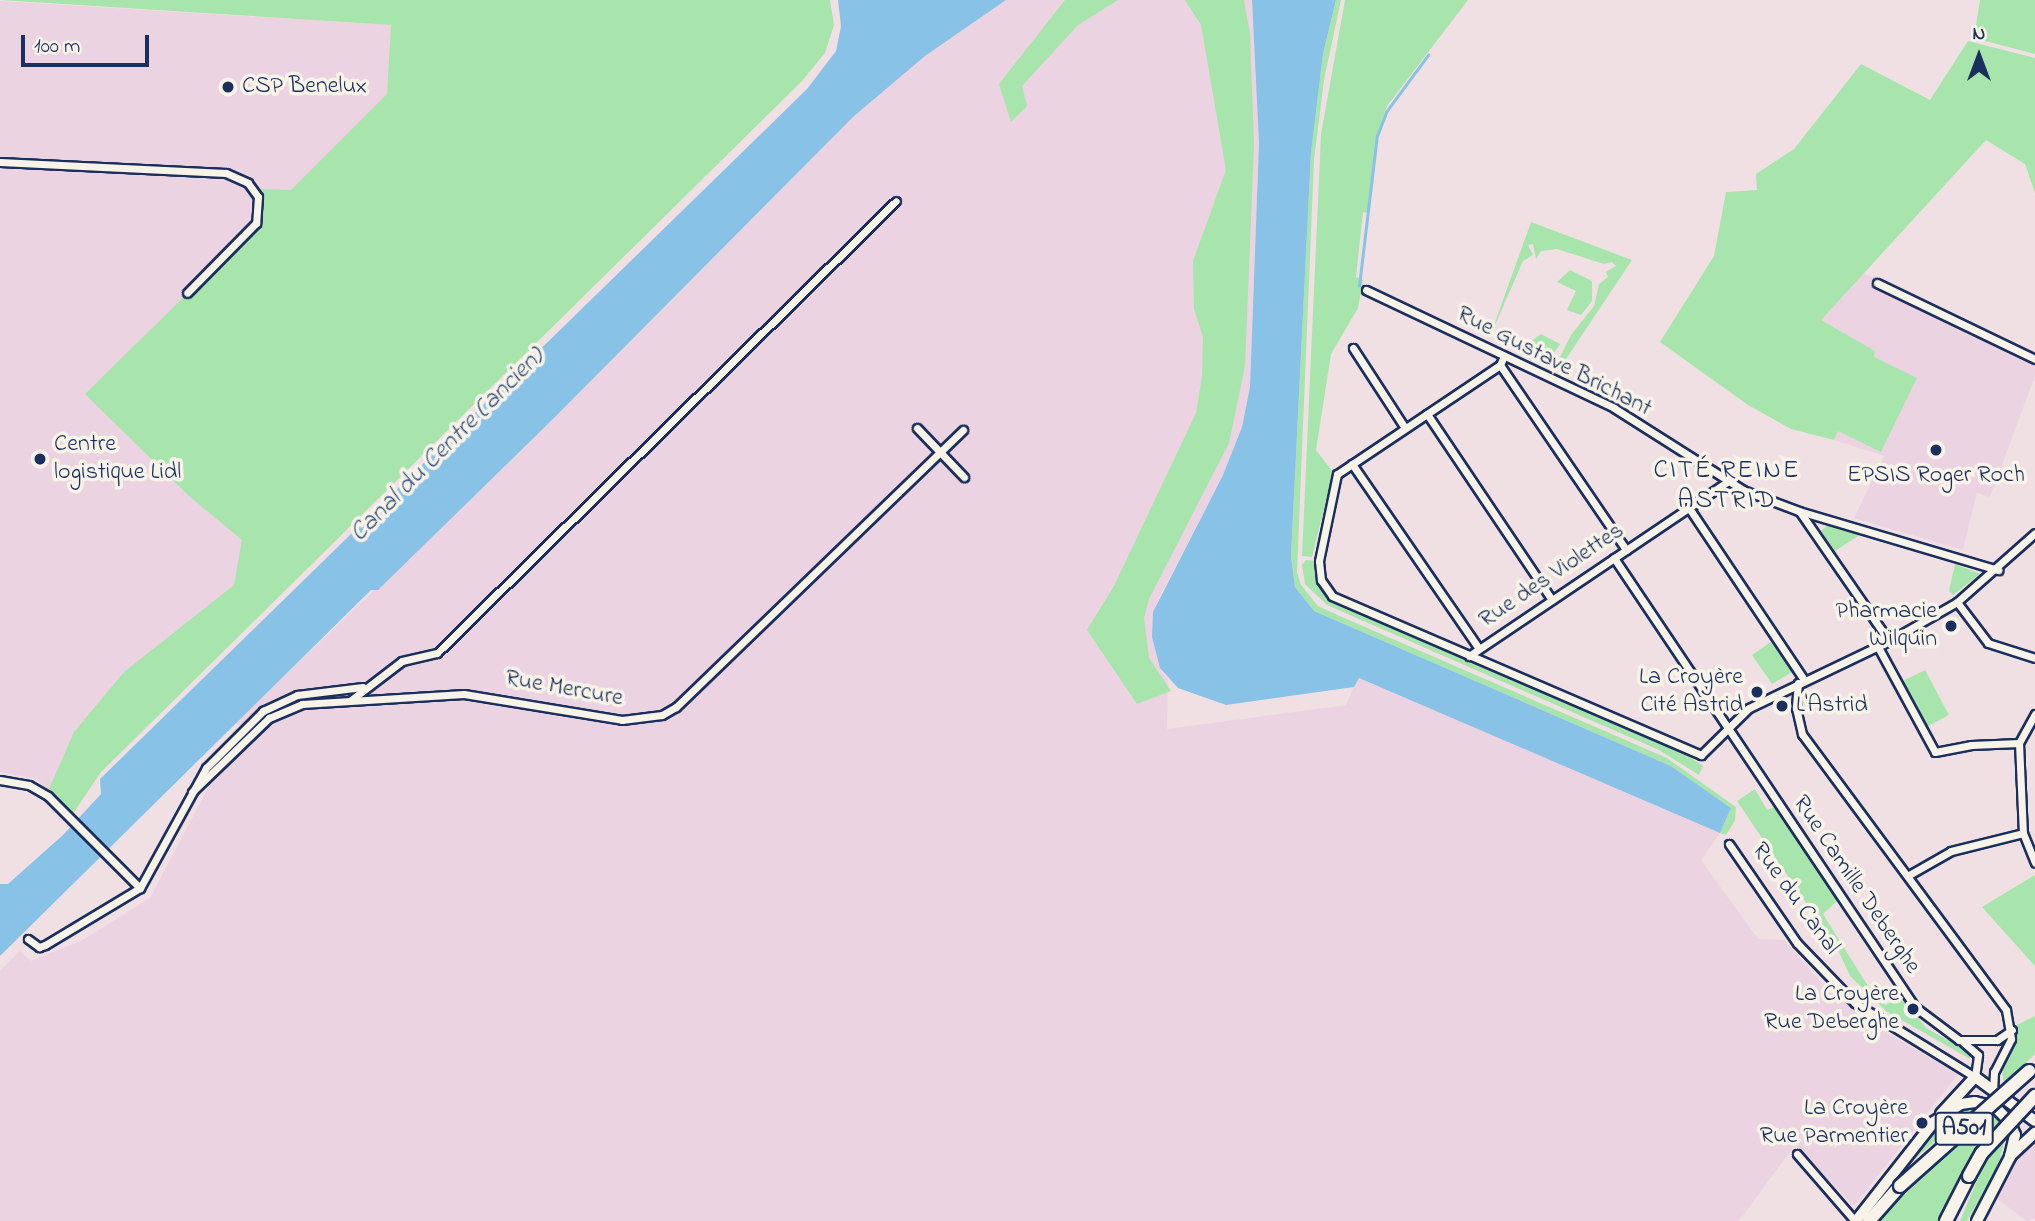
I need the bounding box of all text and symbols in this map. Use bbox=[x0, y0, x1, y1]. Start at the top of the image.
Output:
scale bar bbox=[24, 21, 152, 65]
north arrow bbox=[1944, 21, 2014, 91]
text: N bbox=[1973, 21, 1985, 48]
text: 100 m bbox=[34, 32, 80, 62]
place label: CSP Benelux bbox=[242, 73, 367, 101]
marker: CSP Benelux bbox=[220, 79, 236, 95]
street label: Rue Gustave Brichant bbox=[1452, 300, 1656, 424]
water label: Canal du Centre (ancien) bbox=[344, 342, 552, 550]
place label: Centre logistique Lidl bbox=[54, 431, 181, 487]
marker: EPSIS Roger Roch bbox=[1928, 442, 1944, 458]
marker: Centre logistique Lidl bbox=[32, 451, 48, 467]
district label: CITÉ REINE ASTRID bbox=[1655, 456, 1799, 518]
place label: EPSIS Roger Roch bbox=[1847, 462, 2025, 490]
street label: Rue des Violettes bbox=[1474, 517, 1630, 635]
place label: Pharmacie Wilquin bbox=[1835, 598, 1937, 654]
marker: Pharmacie Wilquin bbox=[1943, 618, 1959, 634]
street label: Rue Mercure bbox=[503, 664, 625, 714]
place label: La Croyère Cité Astrid bbox=[1639, 664, 1743, 720]
marker: La Croyère Cité Astrid bbox=[1749, 684, 1765, 700]
place label: L'Astrid bbox=[1796, 692, 1868, 720]
marker: L'Astrid bbox=[1774, 698, 1790, 714]
street label: Rue Camille Deberghe bbox=[1786, 790, 1926, 980]
street label: Rue du Canal bbox=[1745, 837, 1845, 961]
place label: La Croyère Rue Deberghe bbox=[1764, 981, 1899, 1037]
marker: La Croyère Rue Deberghe bbox=[1905, 1001, 1921, 1017]
place label: La Croyère Rue Parmentier bbox=[1760, 1095, 1908, 1151]
road number: A501 bbox=[1934, 1110, 1994, 1148]
marker: La Croyère Rue Parmentier bbox=[1914, 1115, 1930, 1131]

